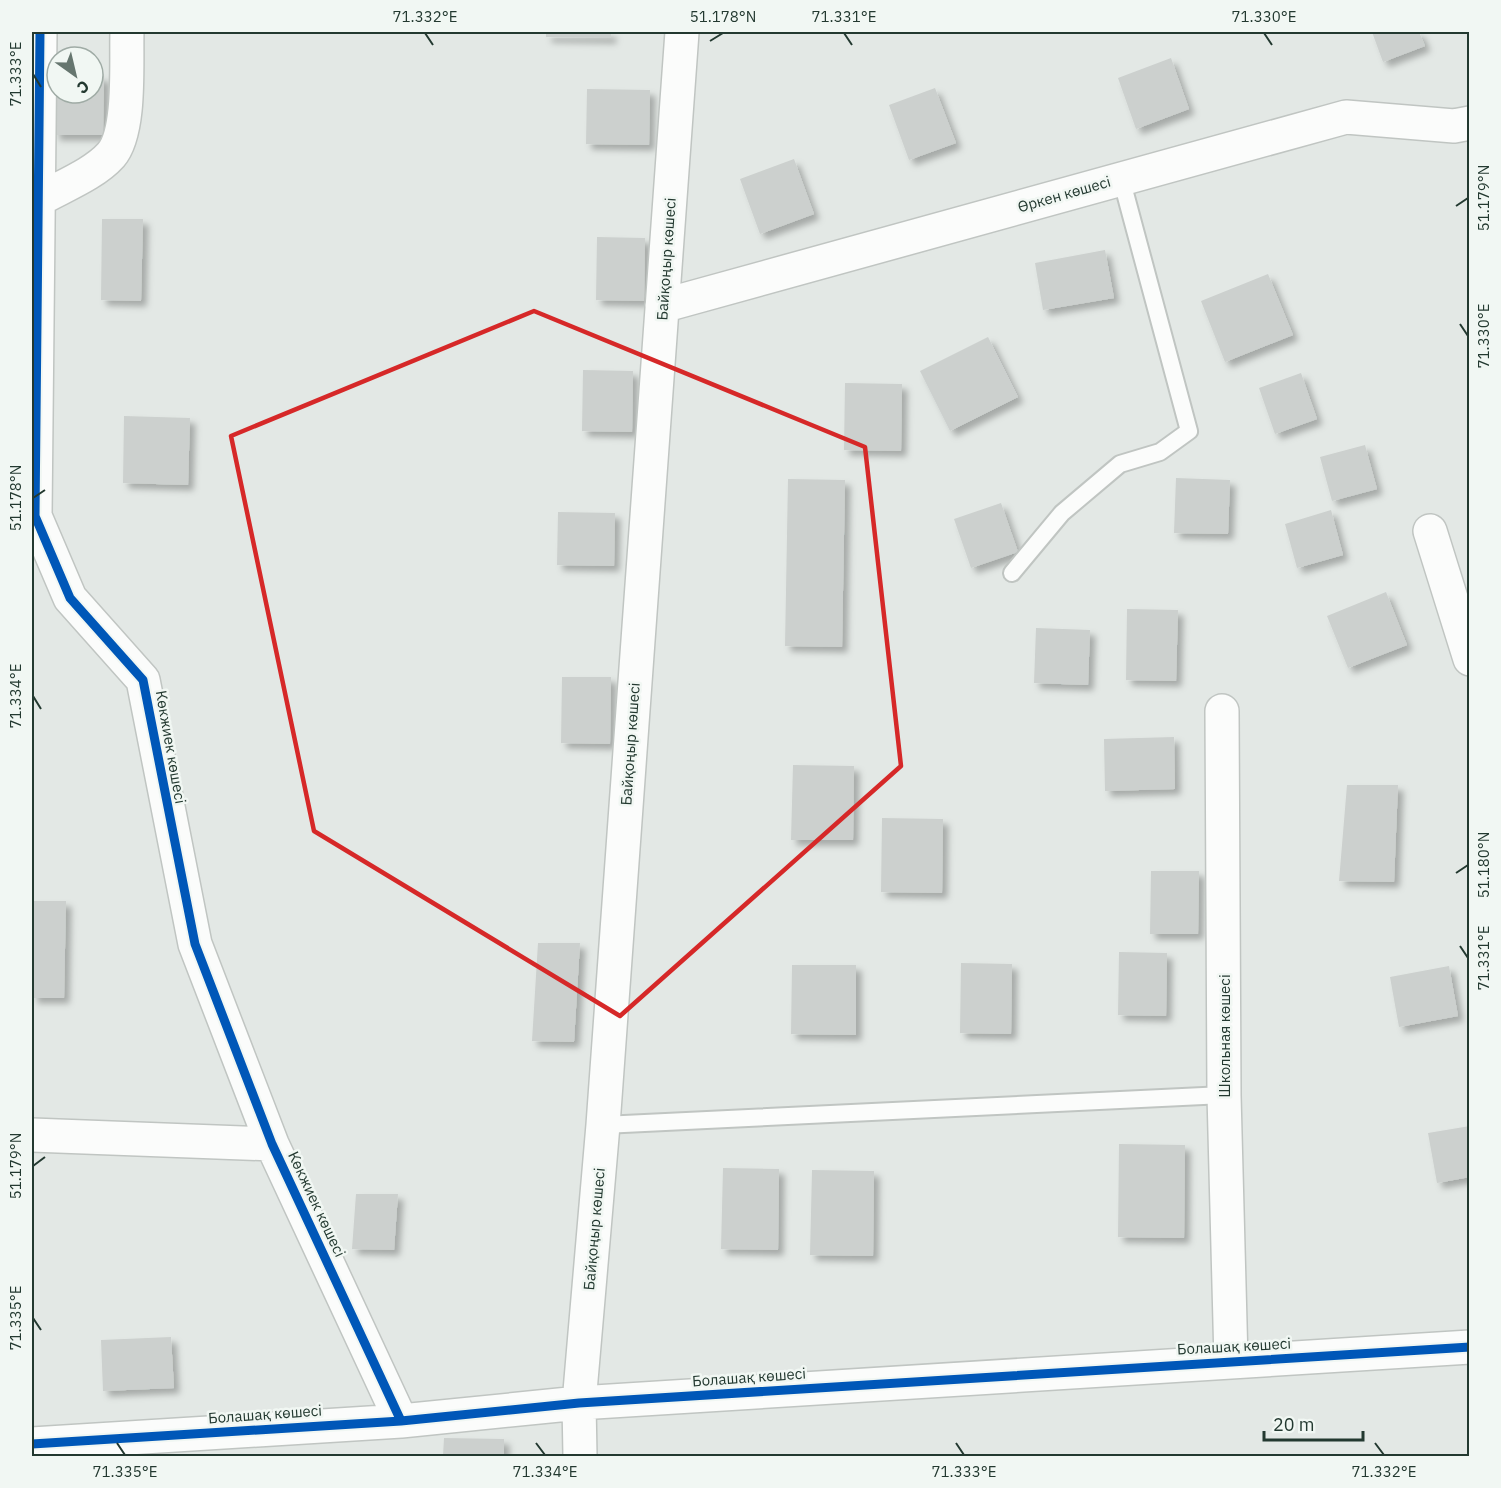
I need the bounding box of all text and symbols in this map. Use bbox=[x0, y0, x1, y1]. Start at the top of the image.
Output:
text: 71.332°E bbox=[393, 7, 457, 26]
text: 51.178°N bbox=[690, 7, 756, 26]
text: 71.331°E bbox=[812, 7, 876, 26]
text: 71.330°E bbox=[1232, 7, 1296, 26]
text: 71.333°E bbox=[6, 42, 25, 106]
north arrow bbox=[45, 45, 105, 105]
text: С bbox=[73, 76, 93, 99]
text: 51.179°N bbox=[1474, 165, 1493, 231]
street label: Өркен көшесі bbox=[1015, 172, 1113, 216]
street label: Байқоңыр көшесі bbox=[652, 197, 680, 321]
text: 71.330°E bbox=[1474, 304, 1493, 368]
text: 51.178°N bbox=[6, 465, 25, 531]
text: 71.334°E bbox=[6, 664, 25, 728]
street label: Байқоңыр көшесі bbox=[616, 682, 644, 806]
street label: Көкжиек көшесі bbox=[152, 689, 190, 805]
text: 51.180°N bbox=[1474, 832, 1493, 898]
text: 71.331°E bbox=[1474, 926, 1493, 990]
street label: Школьная көшесі bbox=[1215, 974, 1234, 1098]
text: 51.179°N bbox=[6, 1133, 25, 1199]
street label: Көкжиек көшесі bbox=[284, 1148, 350, 1260]
street label: Байқоңыр көшесі bbox=[579, 1167, 609, 1291]
text: 71.335°E bbox=[6, 1286, 25, 1350]
street label: Болашақ көшесі bbox=[1177, 1334, 1291, 1358]
street label: Болашақ көшесі bbox=[691, 1364, 807, 1390]
street label: Болашақ көшесі bbox=[207, 1401, 323, 1427]
scale bar bbox=[1264, 1404, 1363, 1442]
text: 20 m bbox=[1273, 1413, 1315, 1436]
text: 71.335°E bbox=[93, 1462, 157, 1481]
text: 71.334°E bbox=[513, 1462, 577, 1481]
text: 71.333°E bbox=[932, 1462, 996, 1481]
text: 71.332°E bbox=[1352, 1462, 1416, 1481]

